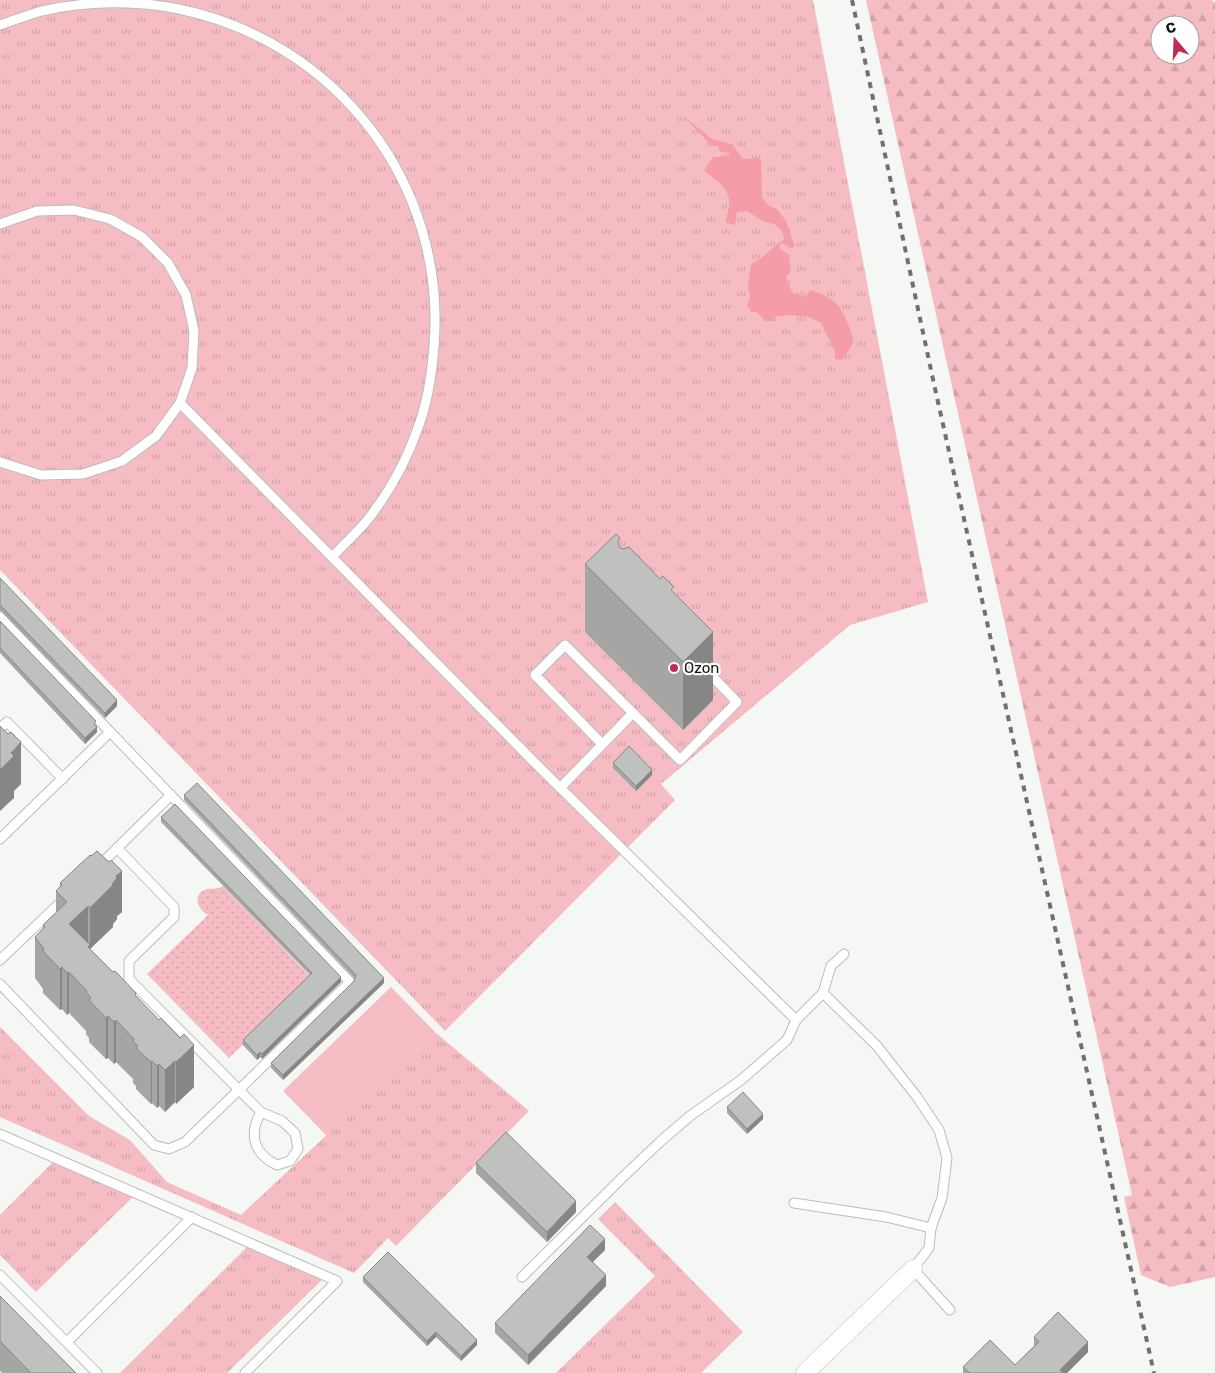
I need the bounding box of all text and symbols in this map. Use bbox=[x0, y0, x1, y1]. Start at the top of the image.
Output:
north arrow bbox=[1150, 15, 1200, 65]
text: С bbox=[1164, 18, 1179, 38]
place label: Ozon bbox=[684, 659, 719, 677]
marker: Ozon bbox=[668, 662, 680, 674]

